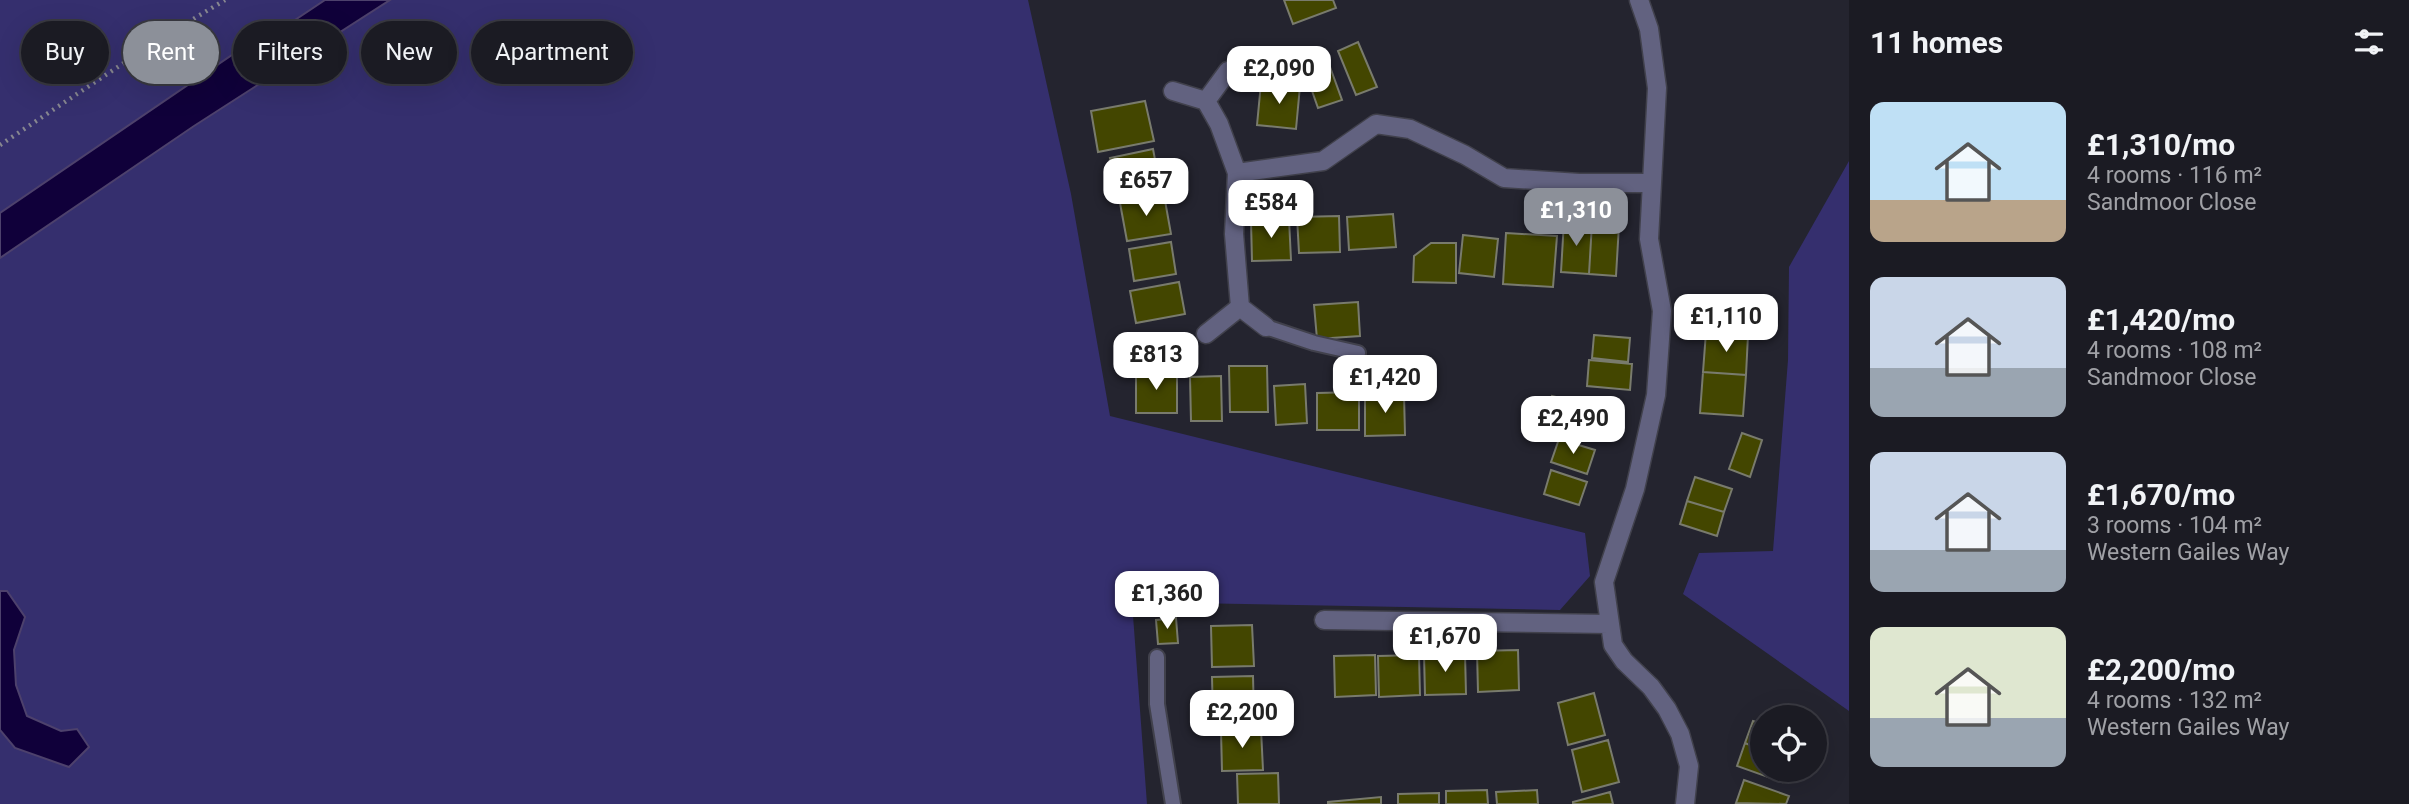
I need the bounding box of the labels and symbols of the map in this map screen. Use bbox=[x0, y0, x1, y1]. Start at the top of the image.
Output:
pin: £2,090 bbox=[1222, 46, 1336, 106]
pin: £657 bbox=[1105, 158, 1187, 218]
pin: £584 bbox=[1230, 180, 1312, 240]
pin: £1,310 bbox=[1519, 188, 1633, 248]
pin: £1,110 bbox=[1669, 294, 1783, 354]
pin: £813 bbox=[1115, 332, 1197, 392]
pin: £1,420 bbox=[1328, 356, 1442, 415]
pin: £2,490 bbox=[1516, 396, 1630, 456]
pin: £1,360 bbox=[1110, 572, 1224, 631]
pin: £1,670 bbox=[1388, 614, 1502, 674]
pin: £2,200 bbox=[1185, 690, 1299, 750]

